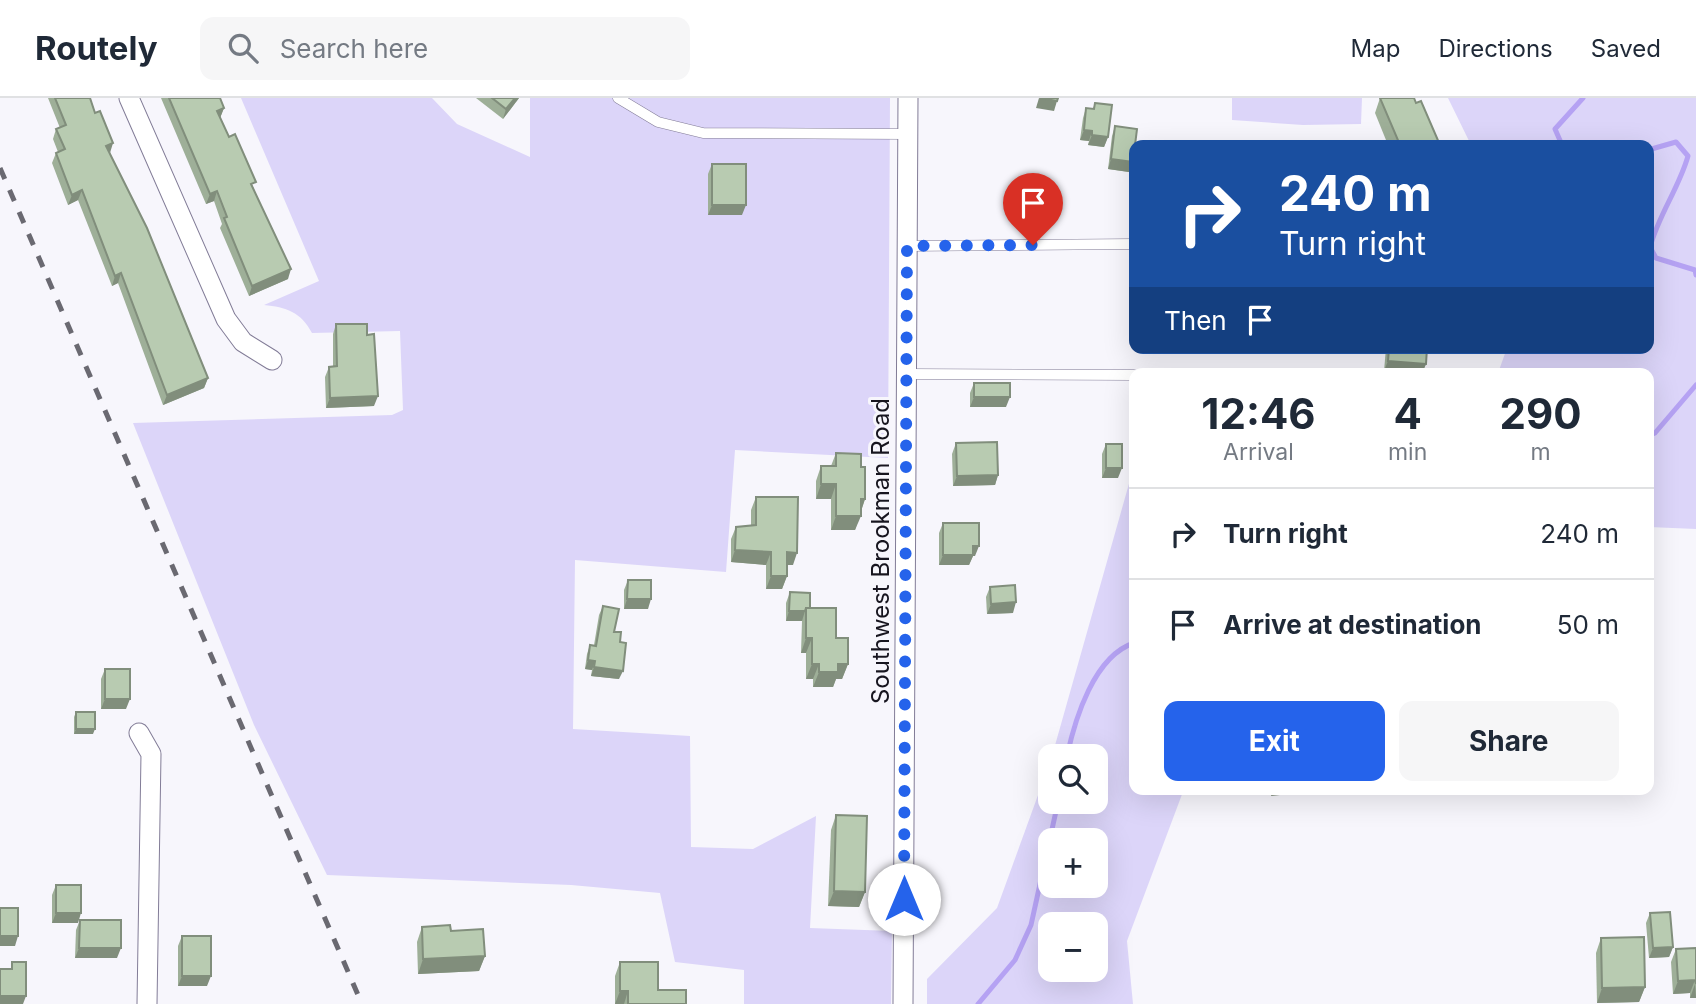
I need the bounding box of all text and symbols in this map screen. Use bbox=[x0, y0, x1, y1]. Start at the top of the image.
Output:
search box bbox=[200, 17, 690, 80]
text: Routely bbox=[35, 28, 158, 68]
icon: search bbox=[224, 29, 262, 67]
text: Search here bbox=[280, 33, 428, 64]
text: Map bbox=[1351, 34, 1400, 63]
text: Directions bbox=[1438, 34, 1553, 63]
text: Saved bbox=[1591, 34, 1661, 63]
text: 240 m bbox=[1279, 164, 1432, 223]
icon: right bbox=[1164, 168, 1255, 259]
pin bbox=[1003, 173, 1063, 245]
icon: arrive bbox=[1014, 184, 1052, 222]
text: Turn right bbox=[1279, 224, 1426, 263]
icon: arrive bbox=[1241, 301, 1279, 339]
text: Then bbox=[1164, 305, 1227, 336]
text: 12:46 bbox=[1201, 388, 1316, 439]
text: 4 bbox=[1393, 388, 1422, 439]
text: 290 bbox=[1500, 388, 1582, 439]
street label: Southwest Brookman Road bbox=[866, 398, 895, 704]
text: Arrival bbox=[1223, 438, 1294, 466]
text: min bbox=[1388, 438, 1427, 466]
text: m bbox=[1531, 438, 1551, 466]
icon: right bbox=[1164, 515, 1202, 553]
text: Turn right bbox=[1223, 518, 1348, 549]
text: 240 m bbox=[1540, 518, 1619, 549]
icon: arrive bbox=[1164, 606, 1202, 644]
text: Arrive at destination bbox=[1223, 609, 1482, 640]
text: 50 m bbox=[1557, 609, 1619, 640]
button: Exit bbox=[1164, 701, 1385, 781]
button: Share bbox=[1399, 701, 1619, 781]
map controls bbox=[1038, 744, 1108, 982]
button: search bbox=[1038, 744, 1108, 814]
button: + bbox=[1038, 828, 1108, 898]
position arrow bbox=[867, 862, 941, 936]
button: − bbox=[1038, 912, 1108, 982]

